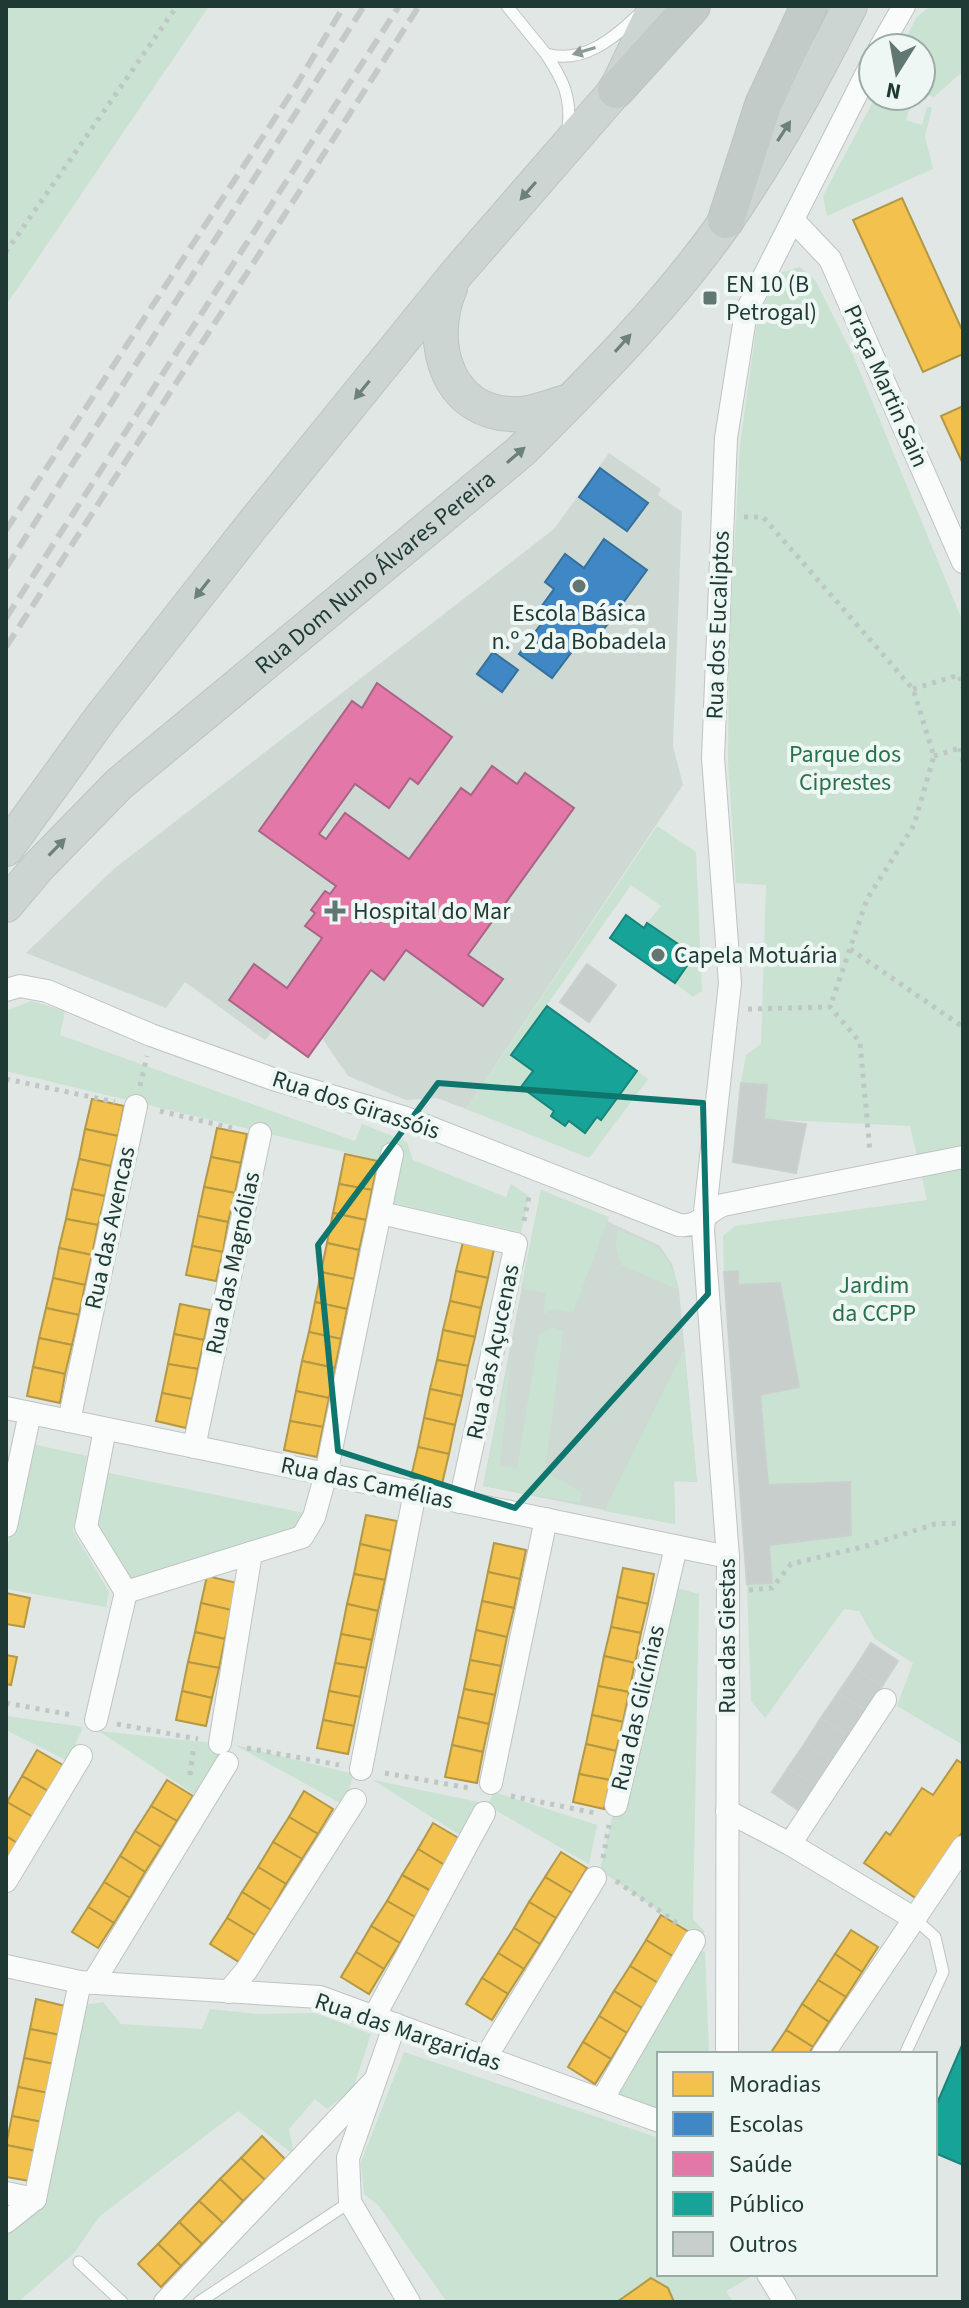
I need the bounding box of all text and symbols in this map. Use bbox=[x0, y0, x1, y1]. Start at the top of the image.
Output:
north arrow bbox=[857, 32, 937, 112]
one-way arrow bbox=[572, 46, 596, 58]
text: N bbox=[883, 74, 904, 108]
one-way arrow bbox=[776, 121, 791, 142]
one-way arrow bbox=[520, 181, 538, 200]
place label: EN 10 (B Petrogal) bbox=[726, 267, 817, 330]
marker: EN 10 (B Petrogal) bbox=[701, 289, 719, 307]
street label: Praça Martin Sain bbox=[834, 299, 938, 473]
one-way arrow bbox=[614, 334, 632, 353]
one-way arrow bbox=[354, 380, 371, 400]
one-way arrow bbox=[506, 447, 526, 464]
street label: Rua Dom Nuno Álvares Pereira bbox=[247, 462, 503, 682]
street label: Rua dos Eucaliptos bbox=[697, 530, 739, 720]
marker: Escola Básica n.º 2 da Bobadela bbox=[570, 577, 588, 595]
one-way arrow bbox=[195, 579, 211, 599]
place label: Escola Básica n.º 2 da Bobadela bbox=[491, 596, 667, 659]
park label: Parque dos Ciprestes bbox=[789, 737, 901, 800]
one-way arrow bbox=[48, 837, 66, 856]
place label: Hospital do Mar bbox=[353, 894, 511, 929]
marker: Hospital do Mar bbox=[324, 900, 346, 922]
place label: Capela Motuária bbox=[674, 938, 838, 973]
marker: Capela Motuária bbox=[649, 946, 667, 964]
street label: Rua dos Girassóis bbox=[268, 1061, 444, 1149]
street label: Rua das Avencas bbox=[76, 1143, 144, 1313]
street label: Rua das Magnólias bbox=[197, 1168, 269, 1358]
street label: Rua das Açucenas bbox=[457, 1261, 529, 1443]
park label: Jardim da CCPP bbox=[832, 1268, 916, 1331]
street label: Rua das Camélias bbox=[277, 1448, 457, 1518]
street label: Rua das Giestas bbox=[710, 1558, 745, 1714]
street label: Rua das Glicínias bbox=[602, 1622, 674, 1794]
street label: Rua das Margaridas bbox=[310, 1984, 506, 2080]
legend bbox=[657, 2052, 937, 2276]
text: Moradias bbox=[729, 2067, 821, 2102]
text: Escolas bbox=[729, 2107, 803, 2142]
text: Saúde bbox=[729, 2147, 792, 2182]
text: Público bbox=[729, 2187, 804, 2222]
text: Outros bbox=[729, 2227, 797, 2262]

